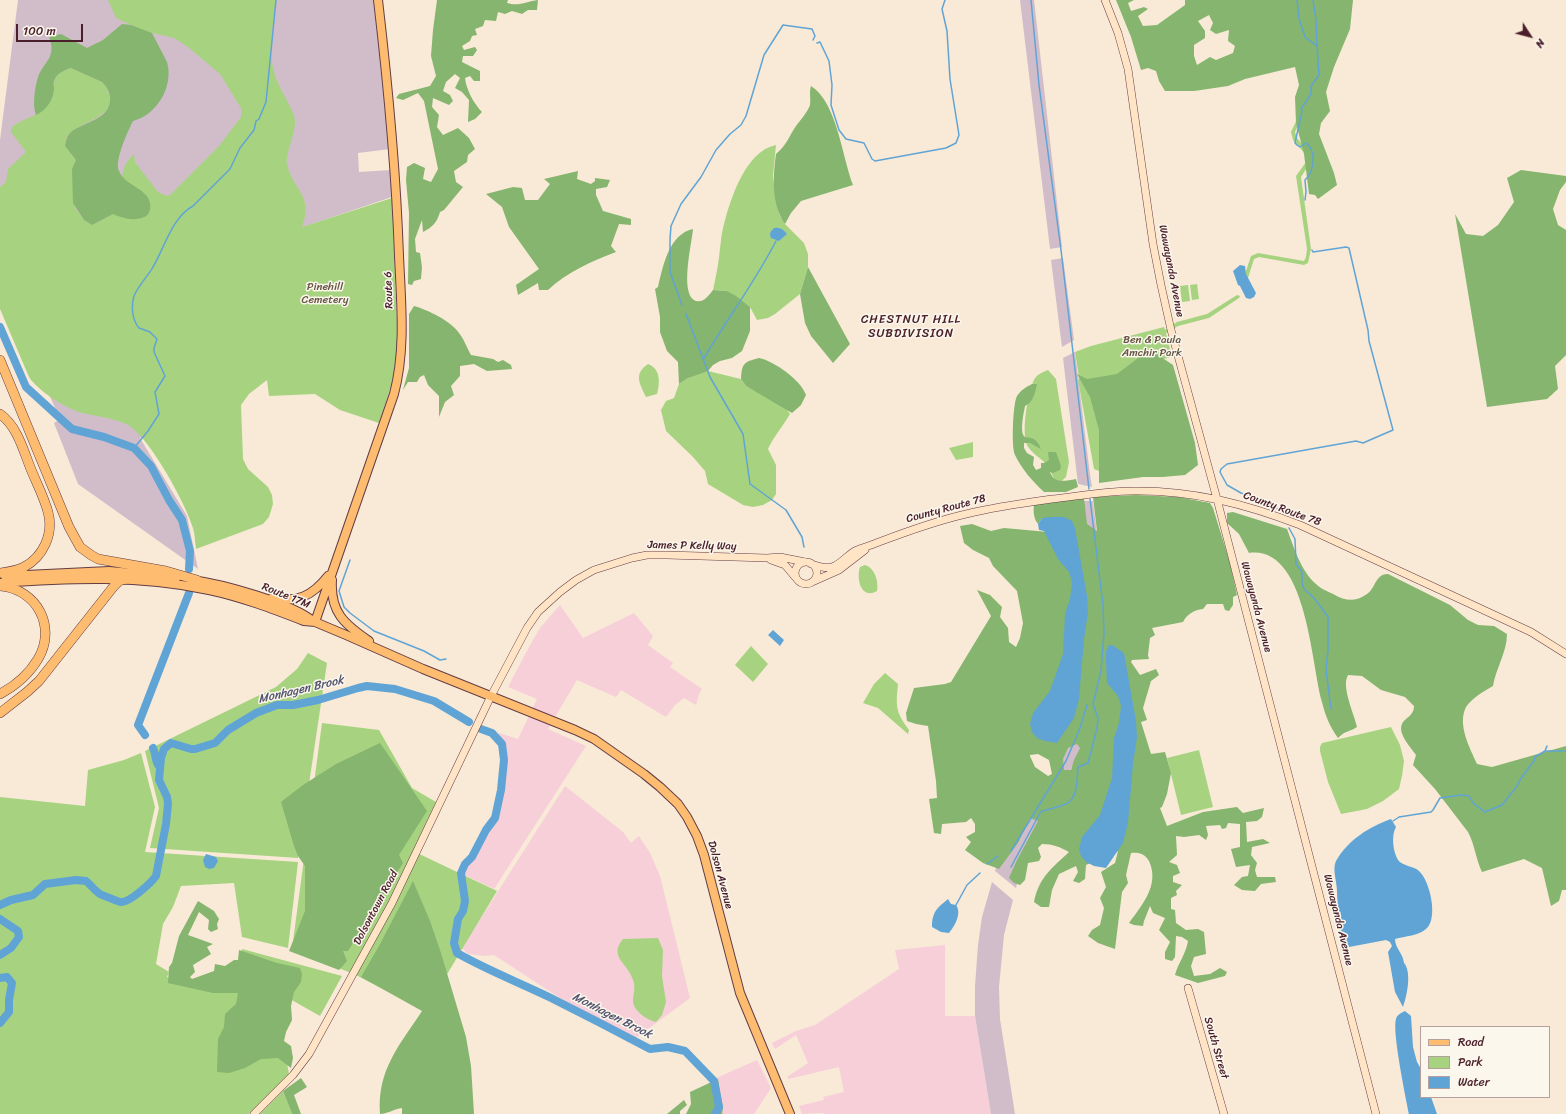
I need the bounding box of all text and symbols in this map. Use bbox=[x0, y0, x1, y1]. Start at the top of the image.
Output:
scale bar bbox=[18, 16, 85, 42]
north arrow bbox=[1510, 16, 1550, 56]
text: 100 m bbox=[23, 20, 56, 42]
text: N bbox=[1530, 35, 1550, 52]
street label: Wawayanda Avenue bbox=[1156, 224, 1186, 318]
street label: Route 6 bbox=[382, 271, 396, 309]
park label: Pinehill Cemetery bbox=[302, 280, 348, 306]
district label: CHESTNUT HILL SUBDIVISION bbox=[862, 313, 960, 341]
park label: Ben & Paula Amchir Park bbox=[1122, 333, 1182, 359]
street label: County Route 78 bbox=[1241, 489, 1323, 529]
street label: County Route 78 bbox=[905, 492, 987, 526]
street label: James P Kelly Way bbox=[647, 539, 737, 553]
street label: Wawayanda Avenue bbox=[1238, 560, 1274, 654]
street label: Route 17M bbox=[260, 580, 312, 612]
water label: Monhagen Brook bbox=[257, 673, 345, 707]
street label: Dolson Avenue bbox=[705, 840, 735, 910]
street label: Dolsontown Road bbox=[351, 869, 401, 947]
street label: Wawayanda Avenue bbox=[1320, 873, 1356, 967]
water label: Monhagen Brook bbox=[570, 990, 654, 1042]
street label: South Street bbox=[1201, 1016, 1231, 1080]
legend bbox=[1420, 1026, 1550, 1098]
text: Road bbox=[1458, 1031, 1484, 1053]
text: Park bbox=[1458, 1051, 1483, 1073]
text: Water bbox=[1458, 1071, 1490, 1093]

